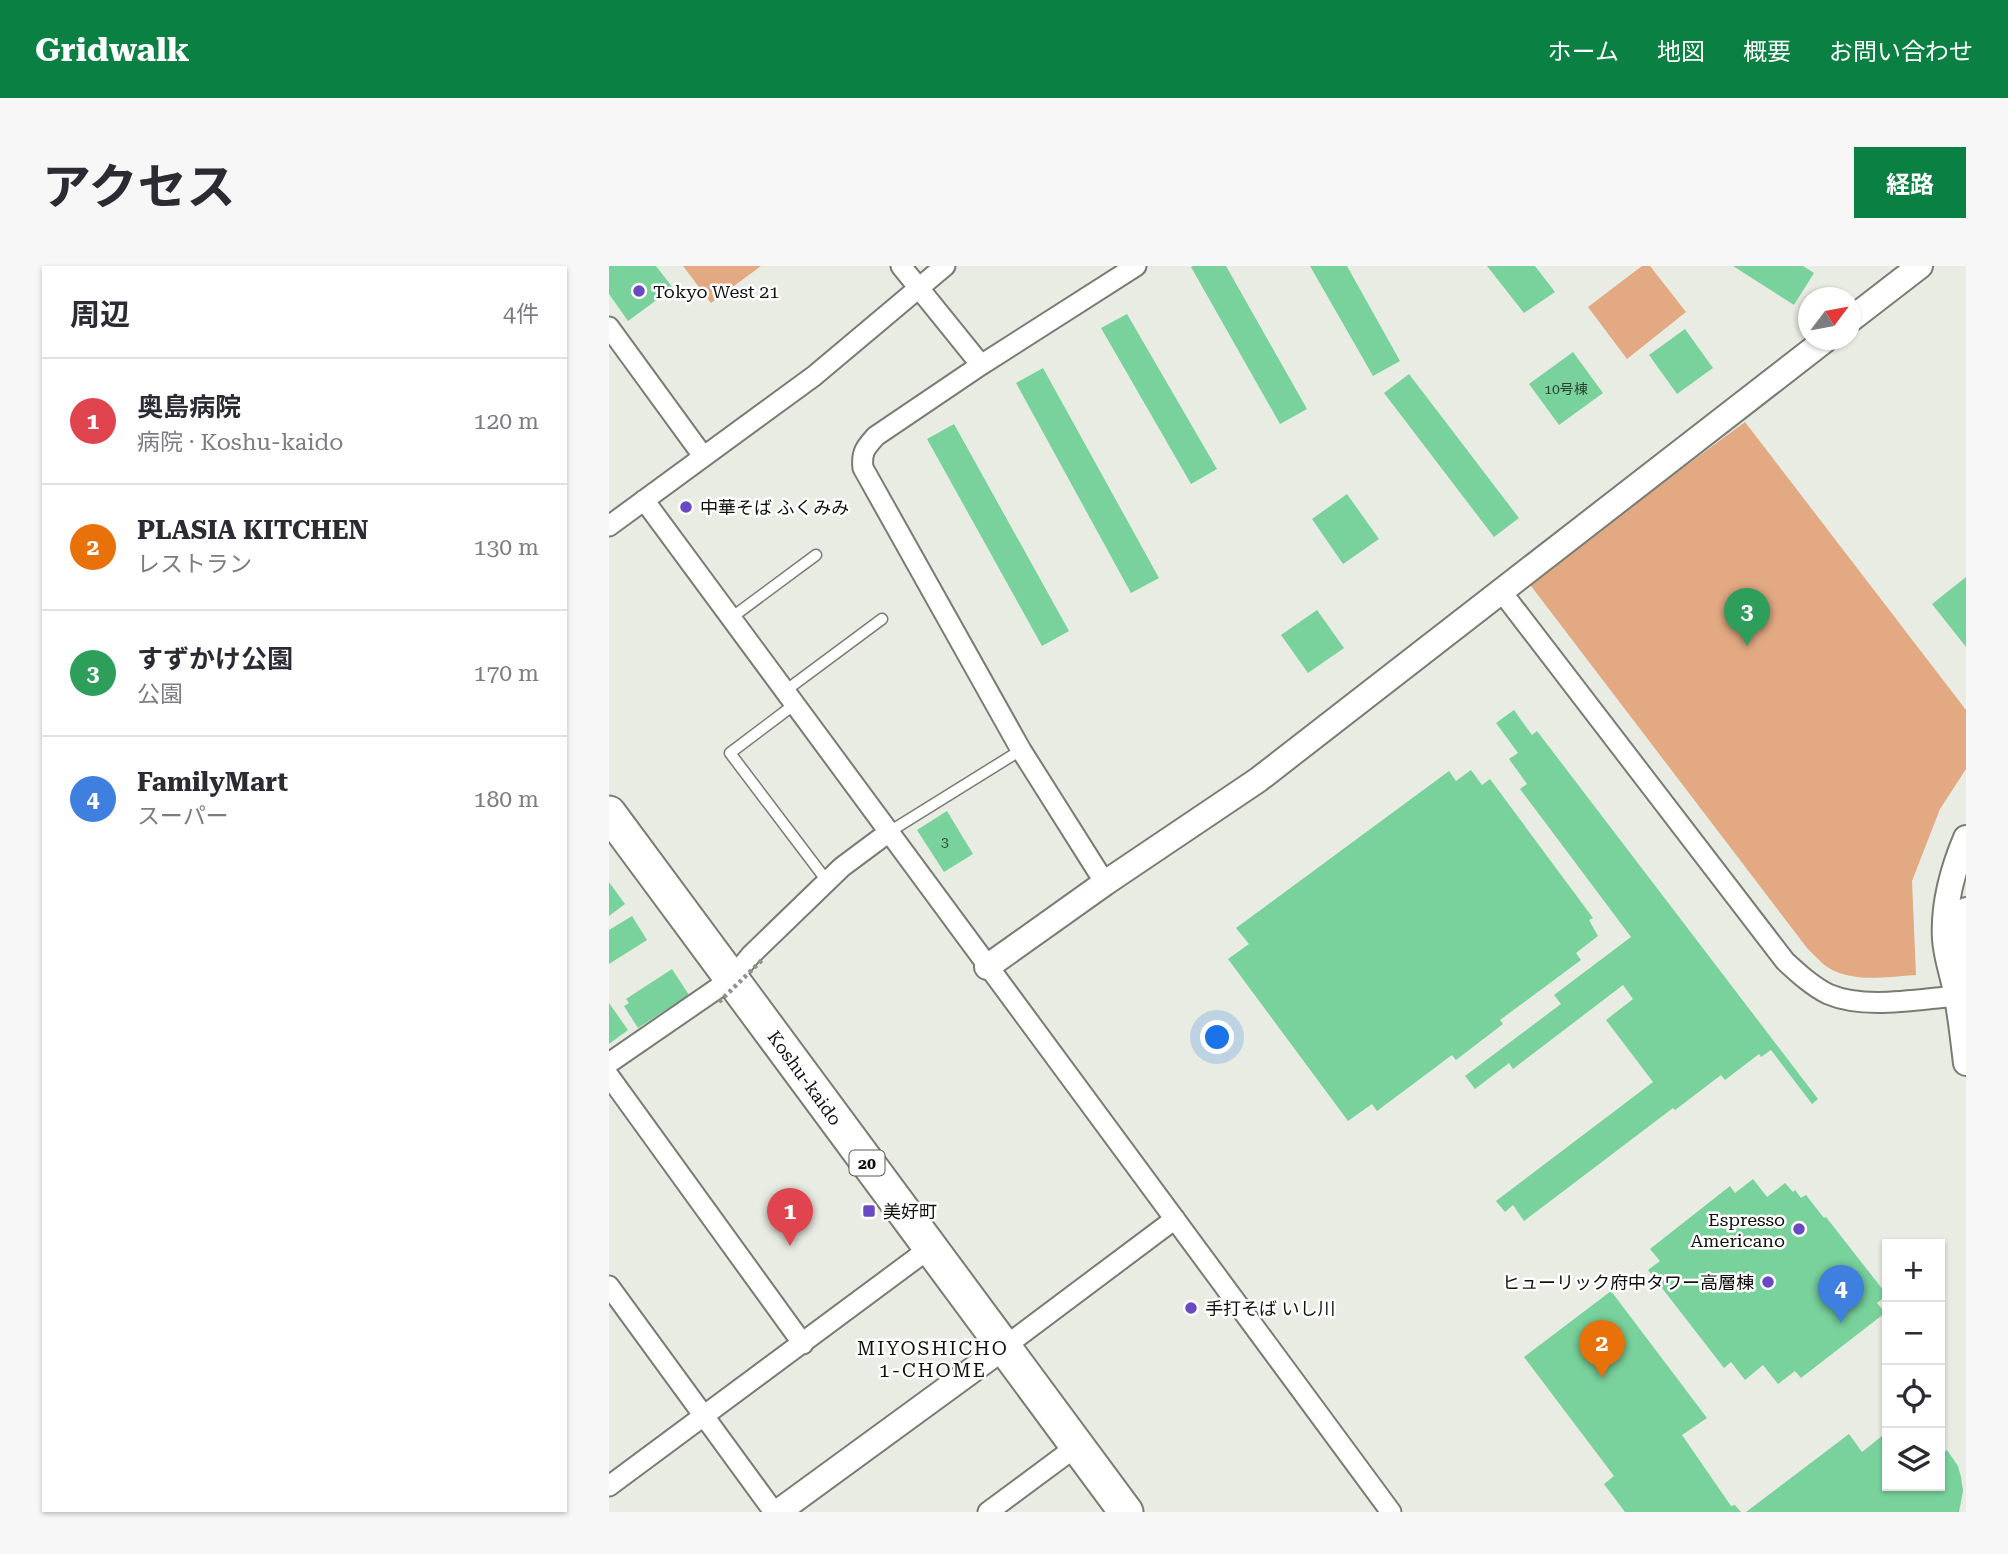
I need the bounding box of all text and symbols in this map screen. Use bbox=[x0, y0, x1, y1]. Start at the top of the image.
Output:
text: Gridwalk bbox=[35, 30, 189, 69]
text: ホーム bbox=[1548, 38, 1619, 66]
text: 地図 bbox=[1657, 38, 1705, 66]
text: 概要 bbox=[1743, 38, 1791, 66]
text: お問い合わせ bbox=[1829, 38, 1973, 66]
button: 経路 bbox=[1854, 147, 1966, 218]
text: アクセス bbox=[42, 159, 236, 216]
place label: Tokyo West 21 bbox=[653, 281, 779, 302]
marker: Tokyo West 21 bbox=[631, 283, 647, 299]
north arrow bbox=[1798, 287, 1861, 350]
text: 周辺 bbox=[70, 297, 130, 332]
text: 4件 bbox=[503, 301, 539, 328]
house number: 10号棟 bbox=[1544, 381, 1588, 397]
text: 奥島病院 bbox=[137, 392, 241, 422]
text: 1 bbox=[87, 408, 99, 435]
text: 120 m bbox=[474, 408, 539, 435]
text: 病院 · Koshu-kaido bbox=[137, 429, 343, 456]
place label: 中華そば ふくみみ bbox=[700, 497, 849, 518]
marker: 中華そば ふくみみ bbox=[678, 499, 694, 515]
text: PLASIA KITCHEN bbox=[137, 515, 369, 545]
text: 2 bbox=[87, 534, 99, 561]
text: 130 m bbox=[474, 534, 539, 561]
text: レストラン bbox=[137, 551, 252, 578]
pin: 3 bbox=[1724, 588, 1770, 646]
text: すずかけ公園 bbox=[137, 644, 293, 674]
text: 3 bbox=[87, 660, 99, 687]
text: 170 m bbox=[474, 660, 539, 687]
text: 公園 bbox=[137, 681, 183, 708]
text: FamilyMart bbox=[137, 767, 288, 797]
text: 4 bbox=[87, 786, 99, 813]
text: 180 m bbox=[474, 786, 539, 813]
text: スーパー bbox=[137, 803, 229, 830]
house number: 3 bbox=[941, 834, 949, 850]
your location bbox=[1200, 1020, 1234, 1054]
street label: Koshu-kaido bbox=[764, 1027, 846, 1129]
road number: 20 bbox=[849, 1150, 885, 1175]
pin: 1 bbox=[767, 1188, 813, 1246]
place label: 美好町 bbox=[883, 1201, 937, 1222]
marker: 美好町 bbox=[861, 1203, 877, 1219]
place label: Espresso Americano bbox=[1691, 1209, 1785, 1251]
marker: Espresso Americano bbox=[1791, 1221, 1807, 1237]
map controls bbox=[1882, 1239, 1945, 1491]
button: + bbox=[1882, 1239, 1945, 1302]
pin: 4 bbox=[1818, 1265, 1864, 1323]
place label: ヒューリック府中タワー高層棟 bbox=[1502, 1272, 1754, 1293]
marker: ヒューリック府中タワー高層棟 bbox=[1760, 1274, 1776, 1290]
place label: 手打そば いし川 bbox=[1205, 1298, 1336, 1319]
marker: 手打そば いし川 bbox=[1183, 1300, 1199, 1316]
button: − bbox=[1882, 1302, 1945, 1365]
pin: 2 bbox=[1579, 1320, 1625, 1378]
district label: MIYOSHICHO 1-CHOME bbox=[857, 1337, 1009, 1382]
button: locate bbox=[1882, 1365, 1945, 1428]
button: layers bbox=[1882, 1428, 1945, 1491]

